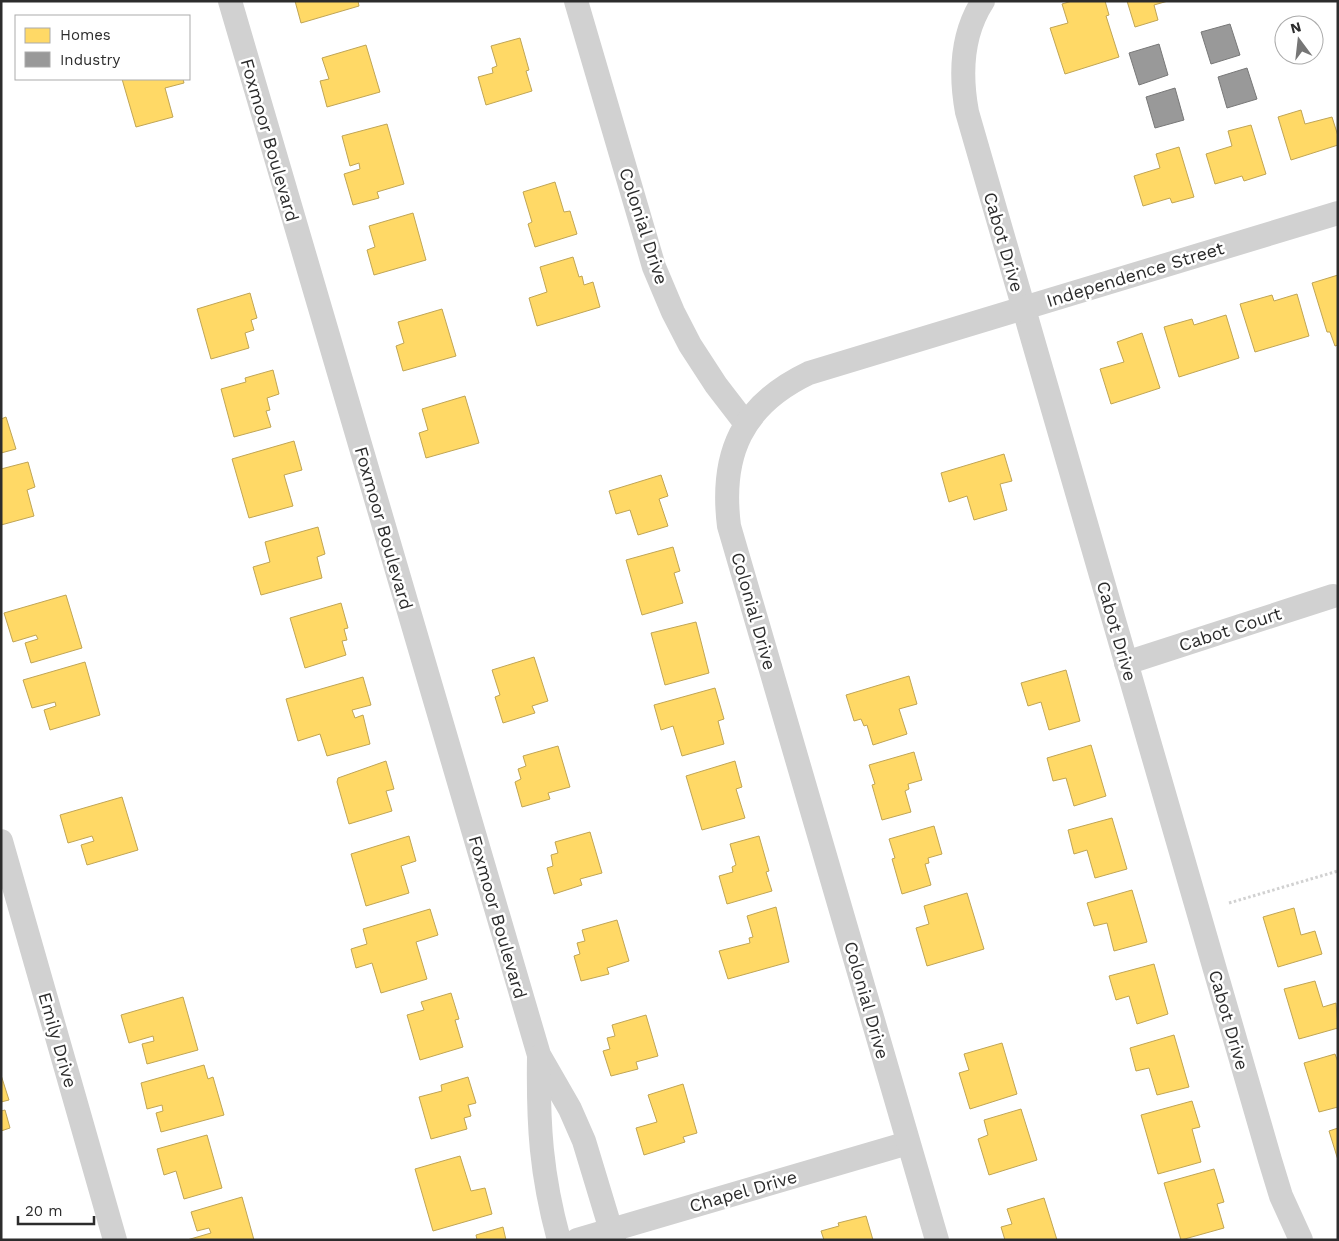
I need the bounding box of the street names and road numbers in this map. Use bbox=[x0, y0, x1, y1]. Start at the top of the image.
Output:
street label: Foxmoor Boulevard bbox=[237, 56, 303, 224]
street label: Colonial Drive bbox=[615, 165, 673, 287]
street label: Cabot Drive bbox=[980, 190, 1028, 294]
street label: Independence Street bbox=[1044, 237, 1227, 311]
street label: Foxmoor Boulevard bbox=[351, 444, 417, 612]
street label: Colonial Drive bbox=[727, 550, 781, 672]
street label: Cabot Drive bbox=[1093, 579, 1141, 683]
street label: Cabot Court bbox=[1176, 602, 1284, 655]
street label: Foxmoor Boulevard bbox=[465, 833, 531, 1001]
street label: Colonial Drive bbox=[840, 939, 894, 1061]
street label: Cabot Drive bbox=[1205, 968, 1253, 1072]
street label: Emily Drive bbox=[34, 990, 82, 1090]
street label: Chapel Drive bbox=[687, 1166, 799, 1216]

